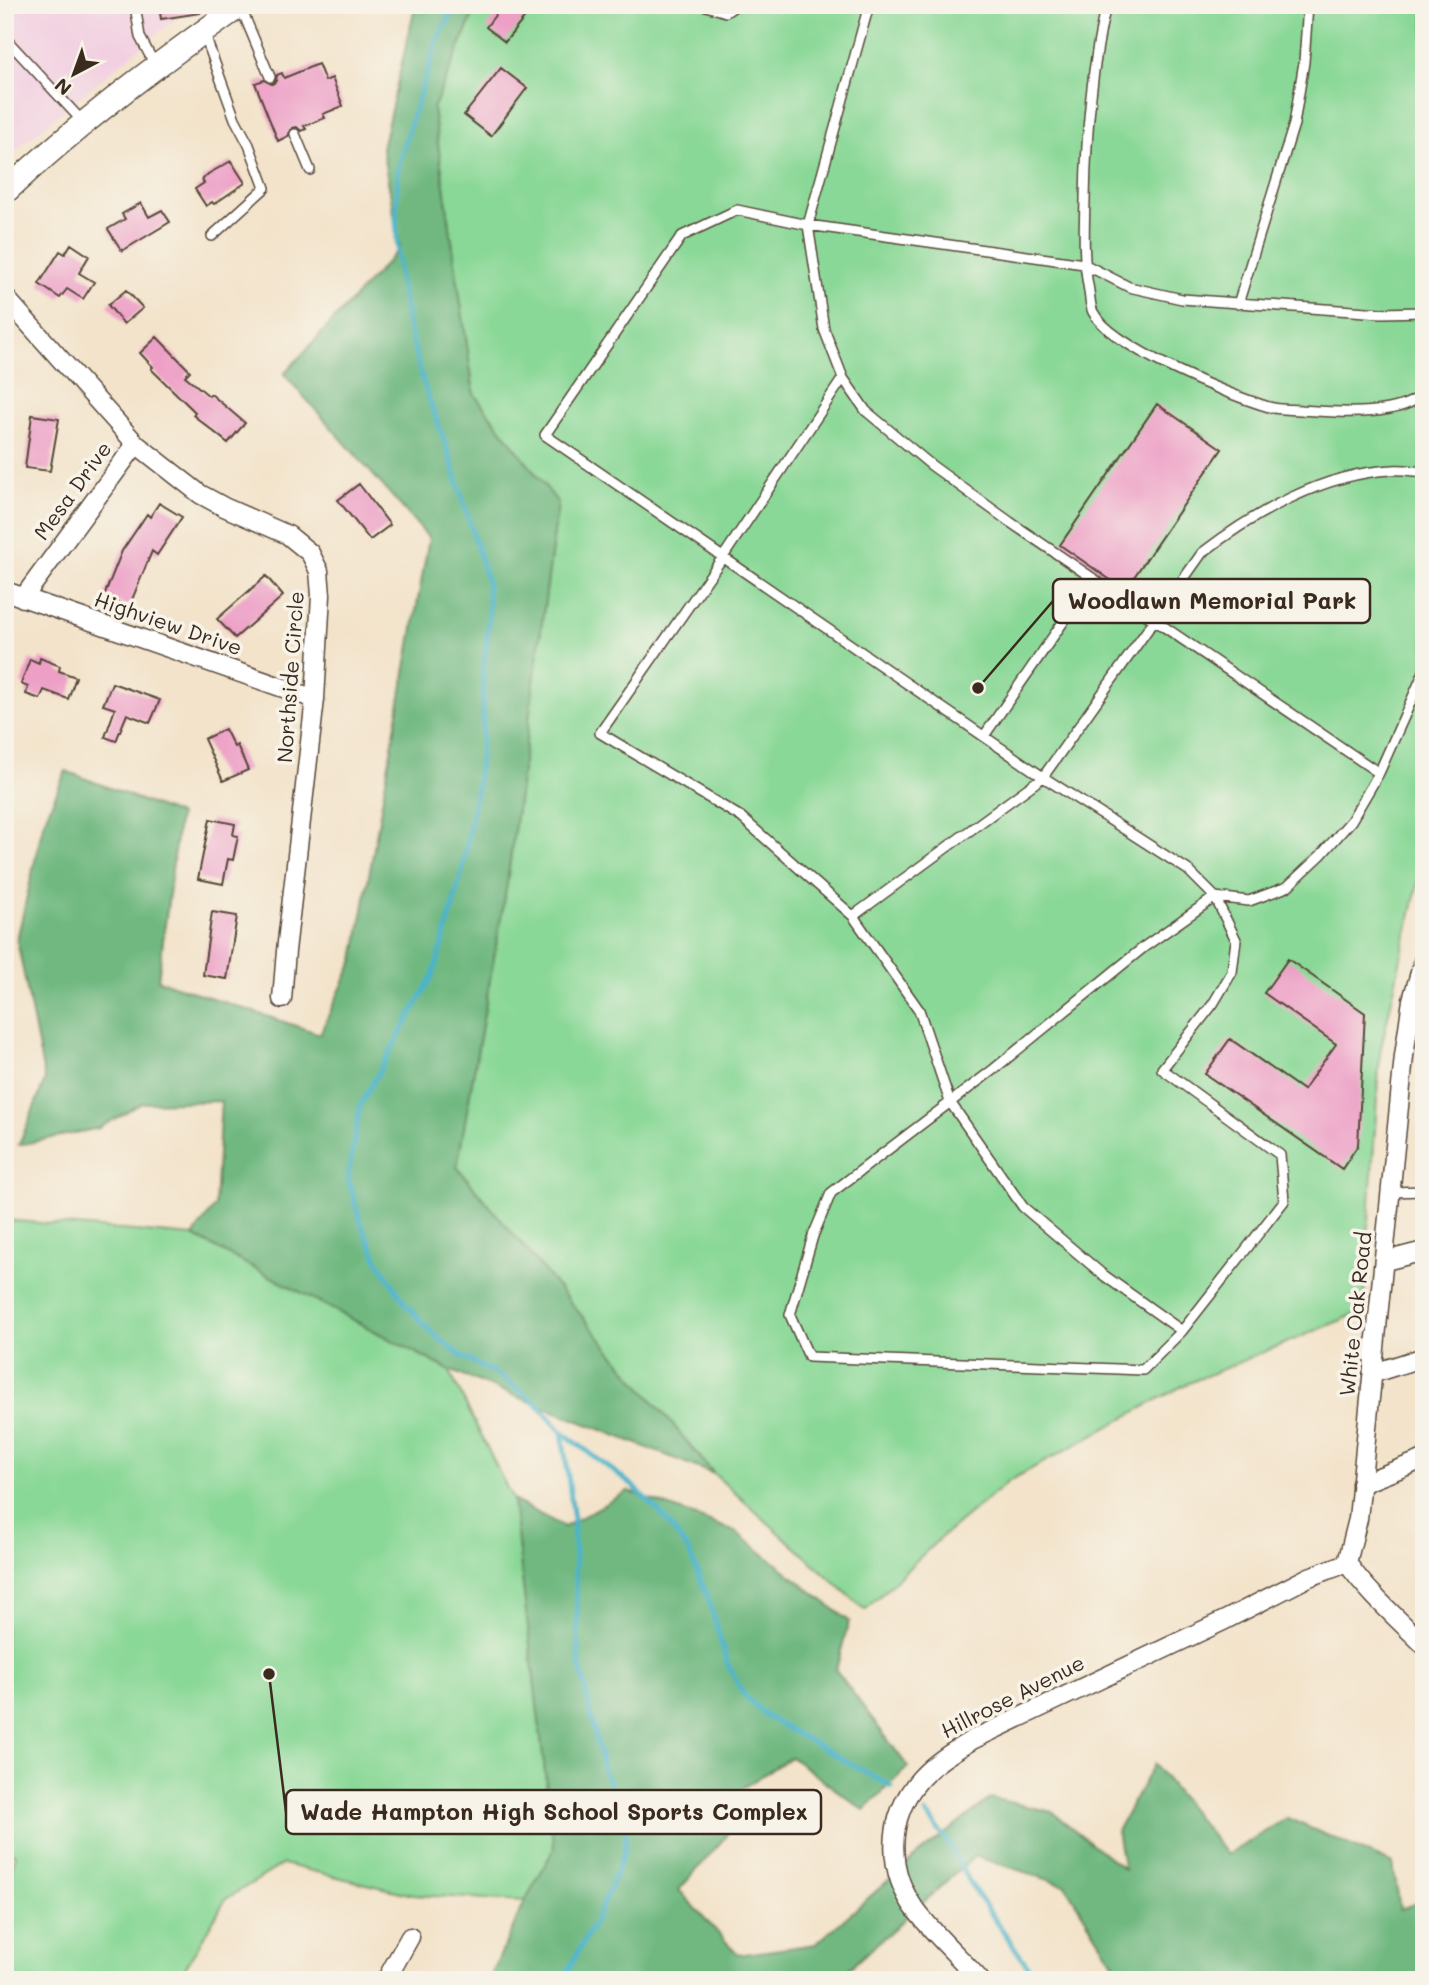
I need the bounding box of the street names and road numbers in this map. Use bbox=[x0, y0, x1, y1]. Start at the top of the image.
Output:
street label: Mesa Drive bbox=[27, 436, 117, 545]
street label: Highview Drive bbox=[91, 585, 246, 660]
street label: Northside Circle bbox=[270, 590, 309, 764]
street label: White Oak Road bbox=[1332, 1230, 1377, 1398]
street label: Hillrose Avenue bbox=[936, 1648, 1089, 1743]

